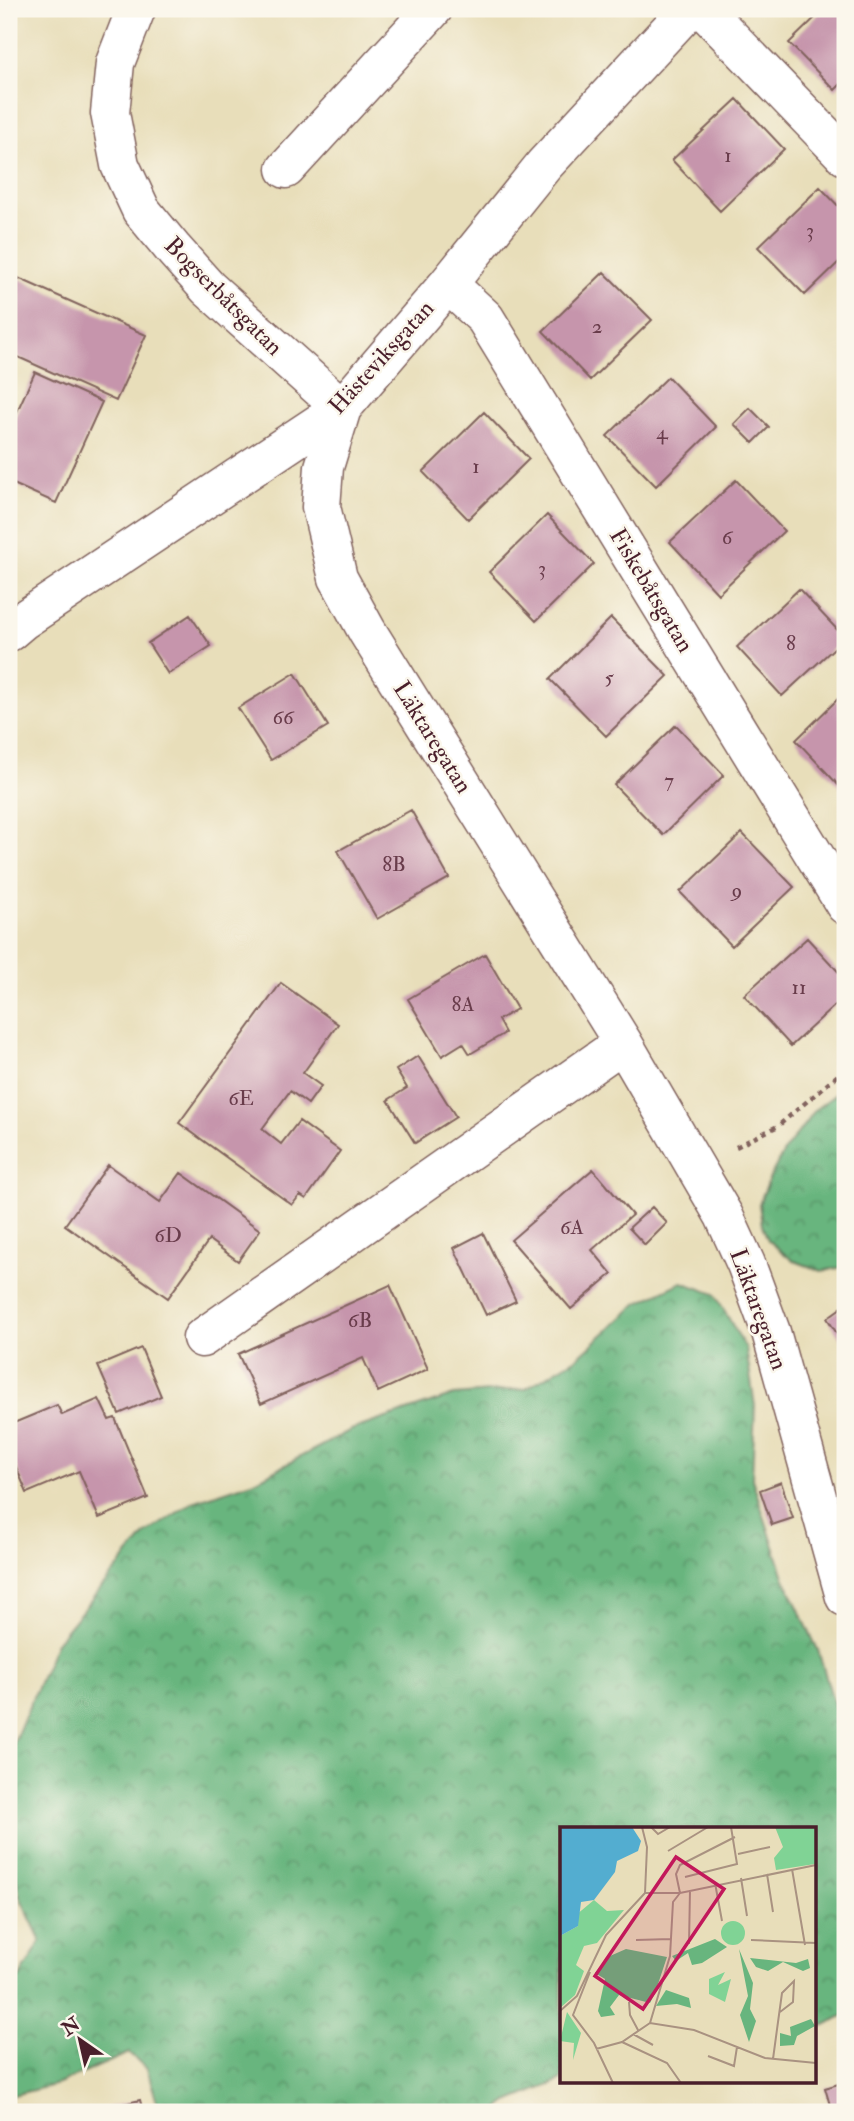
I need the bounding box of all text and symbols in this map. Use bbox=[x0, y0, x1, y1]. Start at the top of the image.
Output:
house number: 1 bbox=[724, 142, 732, 169]
house number: 3 bbox=[806, 217, 814, 244]
street label: Bogserbåtsgatan bbox=[158, 230, 290, 362]
street label: Hästeviksgatan bbox=[322, 294, 441, 421]
house number: 2 bbox=[592, 313, 602, 340]
house number: 4 bbox=[656, 419, 669, 446]
house number: 1 bbox=[472, 453, 480, 480]
street label: Fiskebåtsgatan bbox=[602, 522, 701, 658]
house number: 6 bbox=[722, 524, 734, 551]
house number: 3 bbox=[538, 555, 546, 582]
house number: 8 bbox=[786, 630, 796, 657]
house number: 5 bbox=[604, 664, 614, 691]
street label: Läktaregatan bbox=[386, 675, 479, 799]
house number: 66 bbox=[272, 704, 295, 731]
house number: 7 bbox=[664, 767, 674, 794]
house number: 8B bbox=[382, 851, 406, 878]
house number: 9 bbox=[730, 877, 742, 904]
house number: 11 bbox=[792, 974, 807, 1001]
house number: 8A bbox=[451, 991, 475, 1018]
house number: 6E bbox=[228, 1085, 254, 1112]
house number: 6A bbox=[560, 1214, 584, 1241]
house number: 6D bbox=[154, 1222, 182, 1249]
street label: Läktaregatan bbox=[722, 1244, 795, 1374]
house number: 6B bbox=[348, 1307, 372, 1334]
inset map bbox=[560, 1827, 816, 2082]
north arrow bbox=[46, 2006, 116, 2076]
text: N bbox=[56, 2011, 86, 2042]

